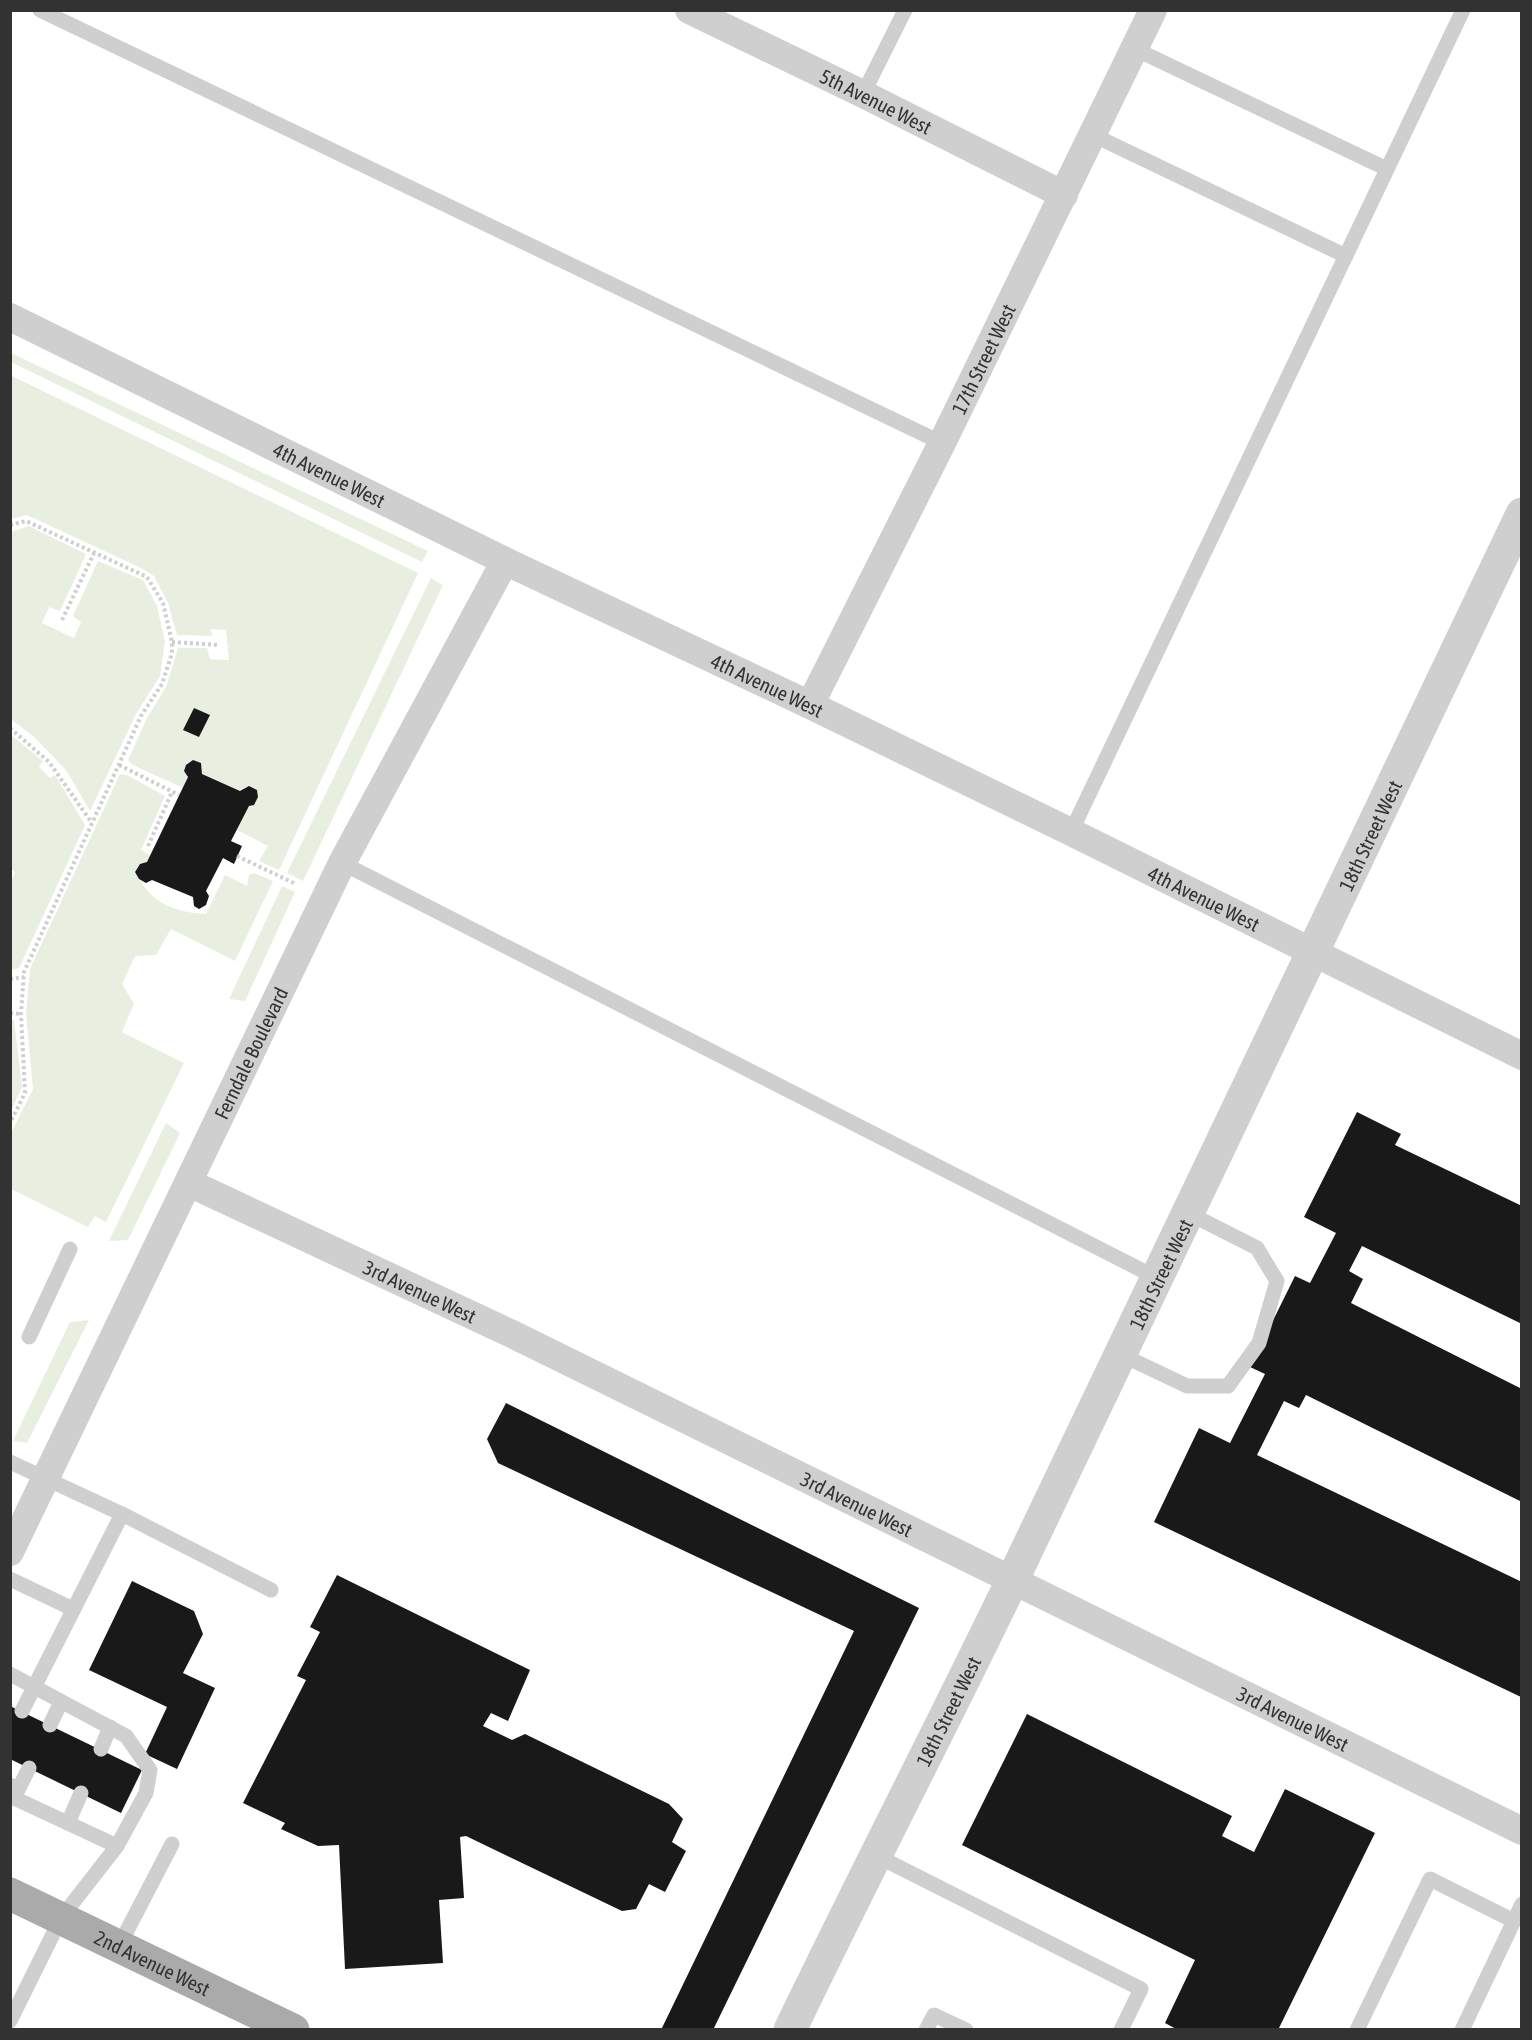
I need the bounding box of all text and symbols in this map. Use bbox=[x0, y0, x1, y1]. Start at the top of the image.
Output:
street label: 5th Avenue West bbox=[817, 64, 936, 138]
street label: 17th Street West bbox=[946, 300, 1020, 418]
street label: 4th Avenue West bbox=[270, 437, 389, 512]
street label: 4th Avenue West bbox=[707, 649, 828, 721]
street label: 18th Street West bbox=[1334, 776, 1406, 894]
street label: 4th Avenue West bbox=[1144, 861, 1264, 936]
street label: Ferndale Boulevard bbox=[209, 983, 292, 1123]
street label: 18th Street West bbox=[1124, 1215, 1197, 1333]
street label: 3rd Avenue West bbox=[360, 1255, 480, 1327]
street label: 3rd Avenue West bbox=[797, 1467, 917, 1541]
street label: 18th Street West bbox=[911, 1652, 985, 1770]
street label: 3rd Avenue West bbox=[1233, 1681, 1353, 1756]
street label: 2nd Avenue West bbox=[91, 1925, 214, 2000]

